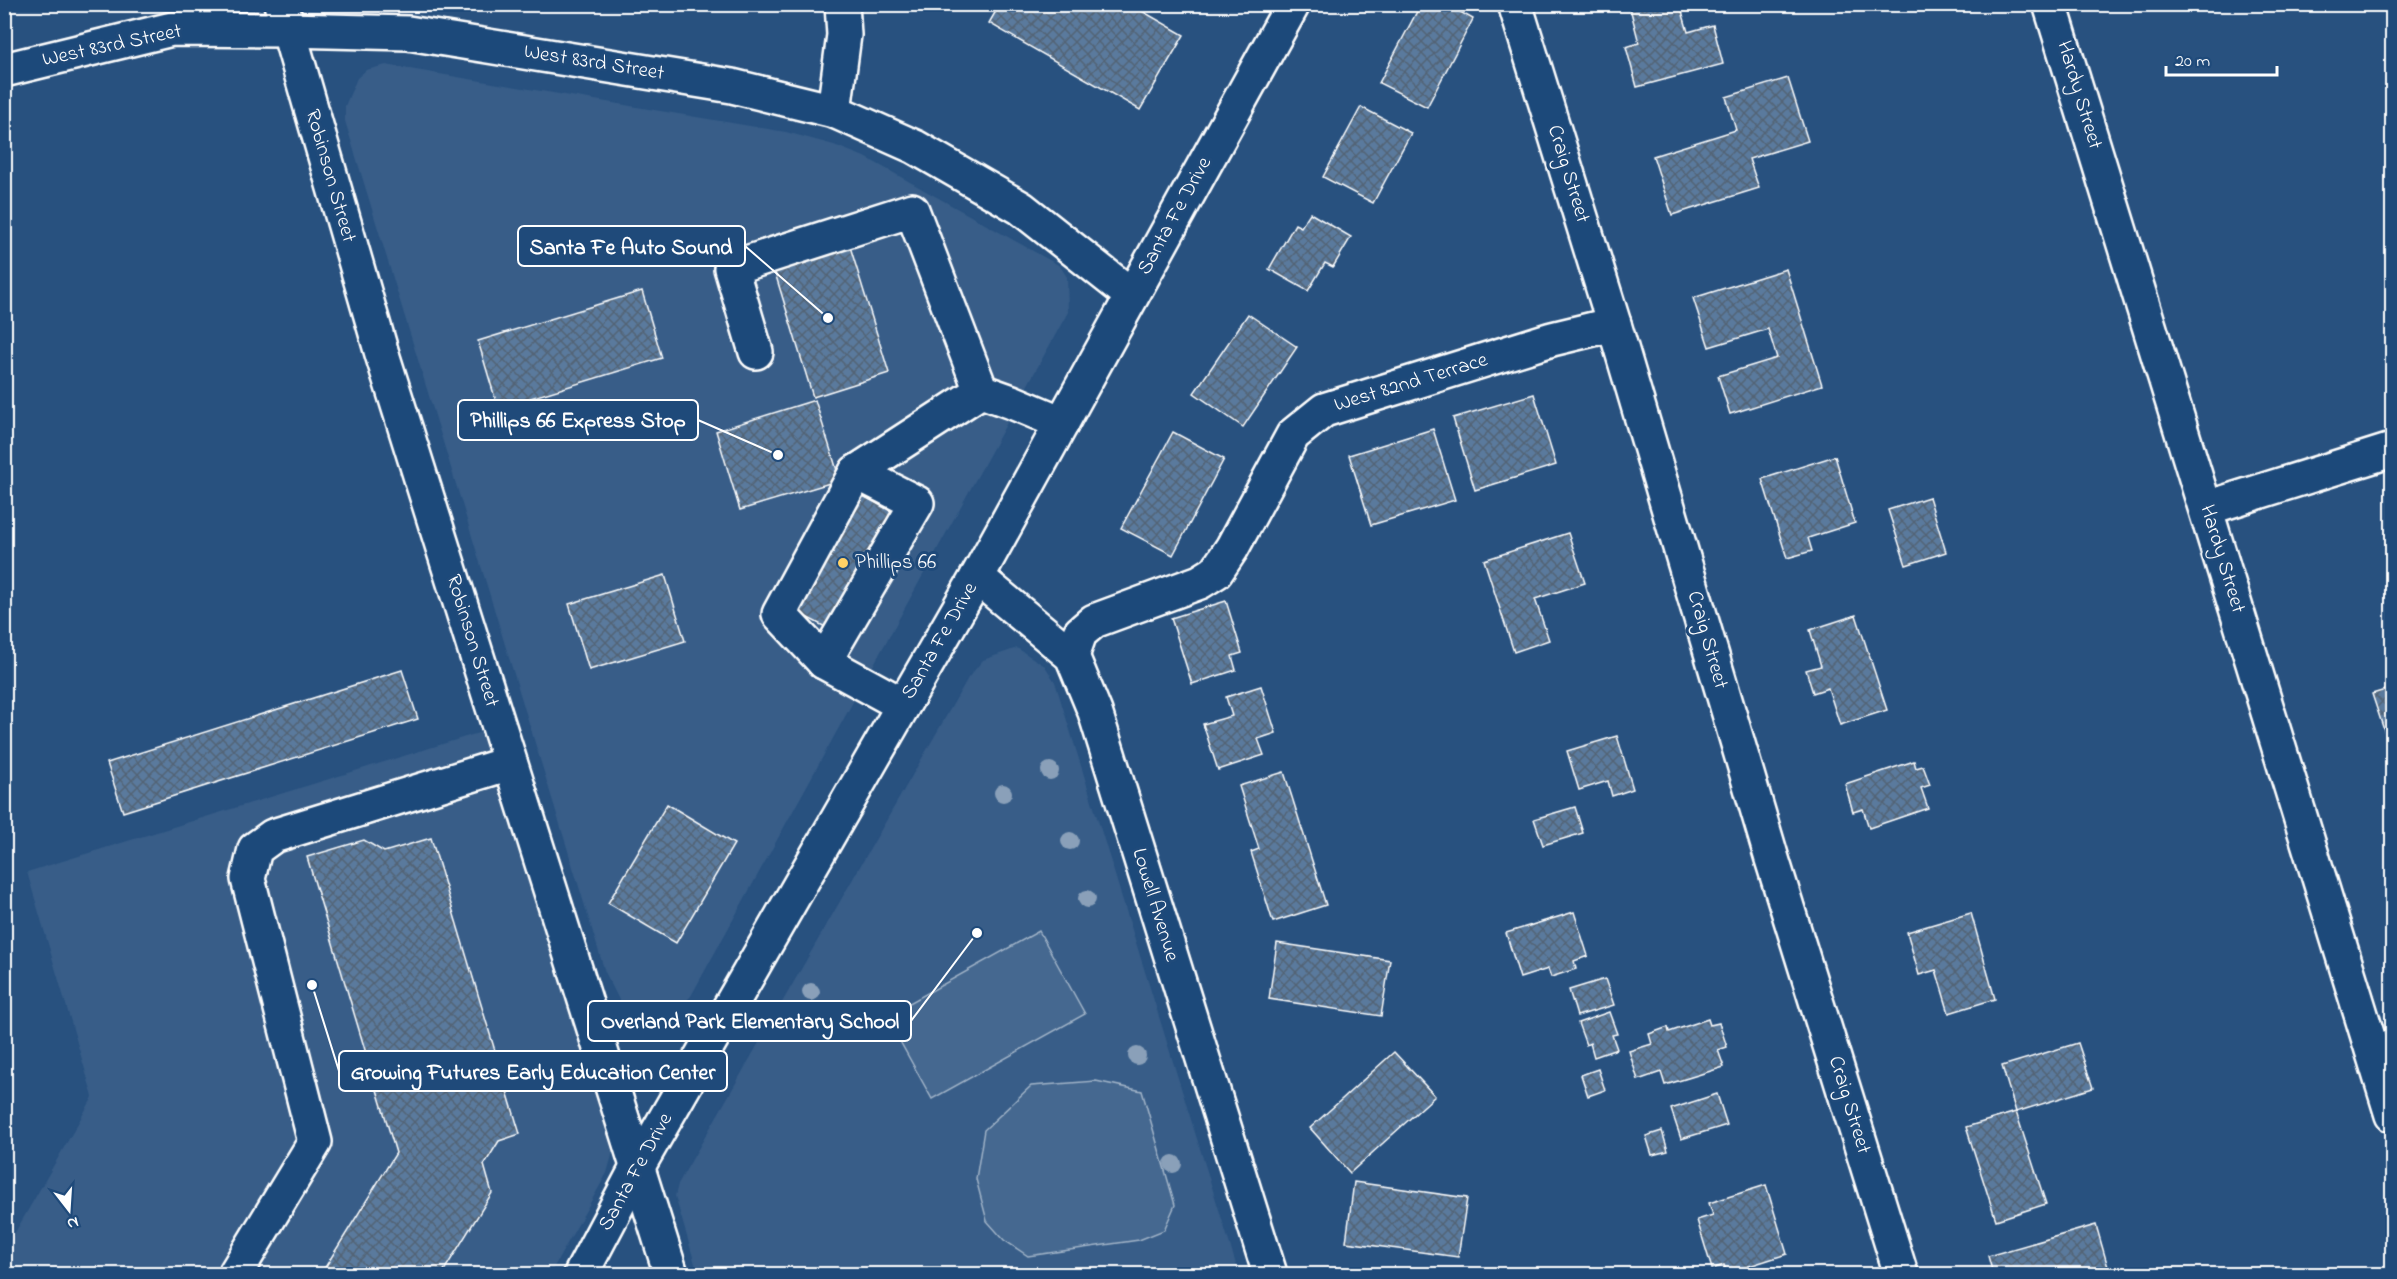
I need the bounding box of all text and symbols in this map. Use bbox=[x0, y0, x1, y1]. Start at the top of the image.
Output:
street label: West 83rd Street bbox=[40, 17, 184, 75]
street label: West 83rd Street bbox=[522, 37, 666, 89]
street label: Hardy Street bbox=[2046, 37, 2110, 153]
scale bar bbox=[2166, 39, 2277, 77]
text: 20 m bbox=[2175, 49, 2210, 75]
street label: Robinson Street bbox=[297, 106, 363, 246]
street label: Craig Street bbox=[1537, 121, 1597, 227]
street label: Santa Fe Drive bbox=[1130, 151, 1220, 281]
callout: Santa Fe Auto Sound bbox=[518, 226, 745, 266]
text: Santa Fe Auto Sound bbox=[530, 233, 733, 265]
street label: West 82nd Terrace bbox=[1331, 345, 1492, 421]
callout: Phillips 66 Express Stop bbox=[458, 400, 698, 440]
text: Phillips 66 Express Stop bbox=[470, 406, 686, 438]
street label: Hardy Street bbox=[2189, 501, 2253, 617]
place label: Phillips 66 bbox=[855, 548, 936, 578]
marker: Phillips 66 bbox=[836, 556, 850, 570]
street label: Robinson Street bbox=[438, 571, 506, 711]
street label: Santa Fe Drive bbox=[894, 576, 986, 705]
street label: Craig Street bbox=[1677, 587, 1735, 693]
street label: Lowell Avenue bbox=[1124, 845, 1187, 966]
callout: Overland Park Elementary School bbox=[588, 1001, 911, 1041]
text: Overland Park Elementary School bbox=[601, 1007, 900, 1040]
callout: Growing Futures Early Education Center bbox=[339, 1051, 727, 1091]
street label: Craig Street bbox=[1818, 1052, 1878, 1158]
text: Growing Futures Early Education Center bbox=[351, 1058, 716, 1091]
street label: Santa Fe Drive bbox=[591, 1107, 681, 1237]
north arrow bbox=[39, 1180, 99, 1240]
text: N bbox=[64, 1209, 81, 1236]

